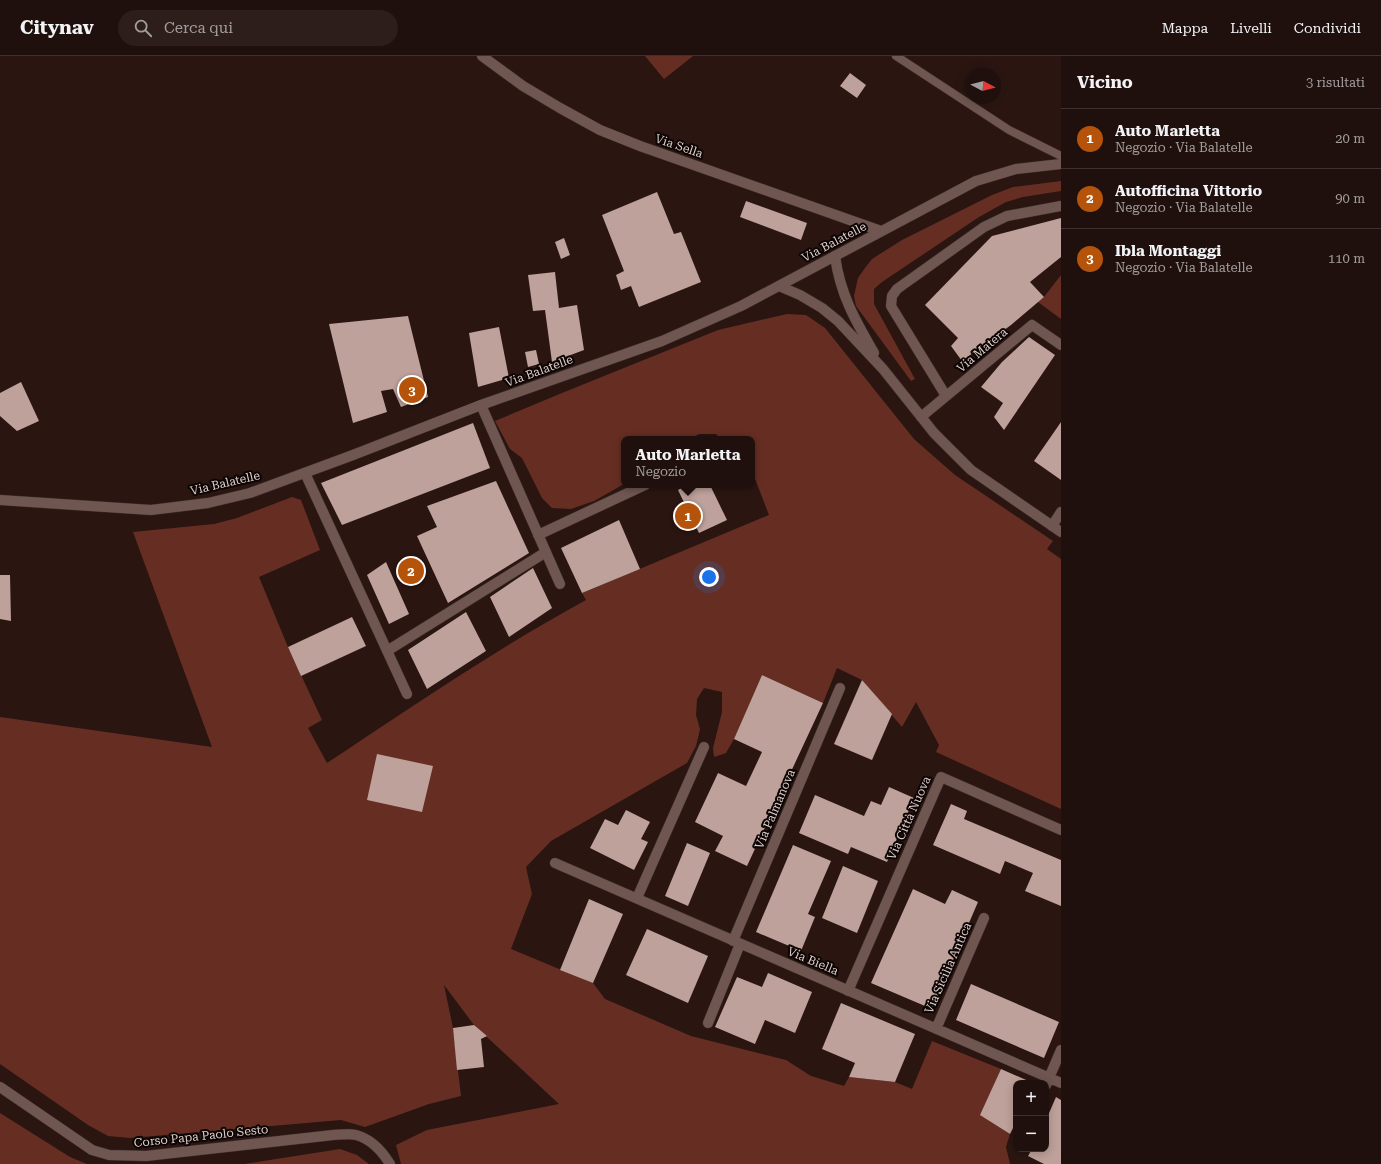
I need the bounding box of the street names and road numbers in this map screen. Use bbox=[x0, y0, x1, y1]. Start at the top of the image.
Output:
street label: Via Sella bbox=[653, 131, 705, 161]
street label: Via Balatelle bbox=[799, 219, 869, 265]
street label: Via Matera bbox=[954, 324, 1011, 375]
street label: Via Balatelle bbox=[503, 352, 575, 390]
street label: Via Balatelle bbox=[189, 468, 262, 498]
street label: Via Palmanova bbox=[752, 767, 798, 851]
street label: Via Città Nuova bbox=[884, 774, 934, 862]
street label: Via Sicilia Antica bbox=[922, 920, 975, 1016]
street label: Via Biella bbox=[785, 944, 841, 978]
street label: Corso Papa Paolo Sesto bbox=[133, 1122, 269, 1150]

